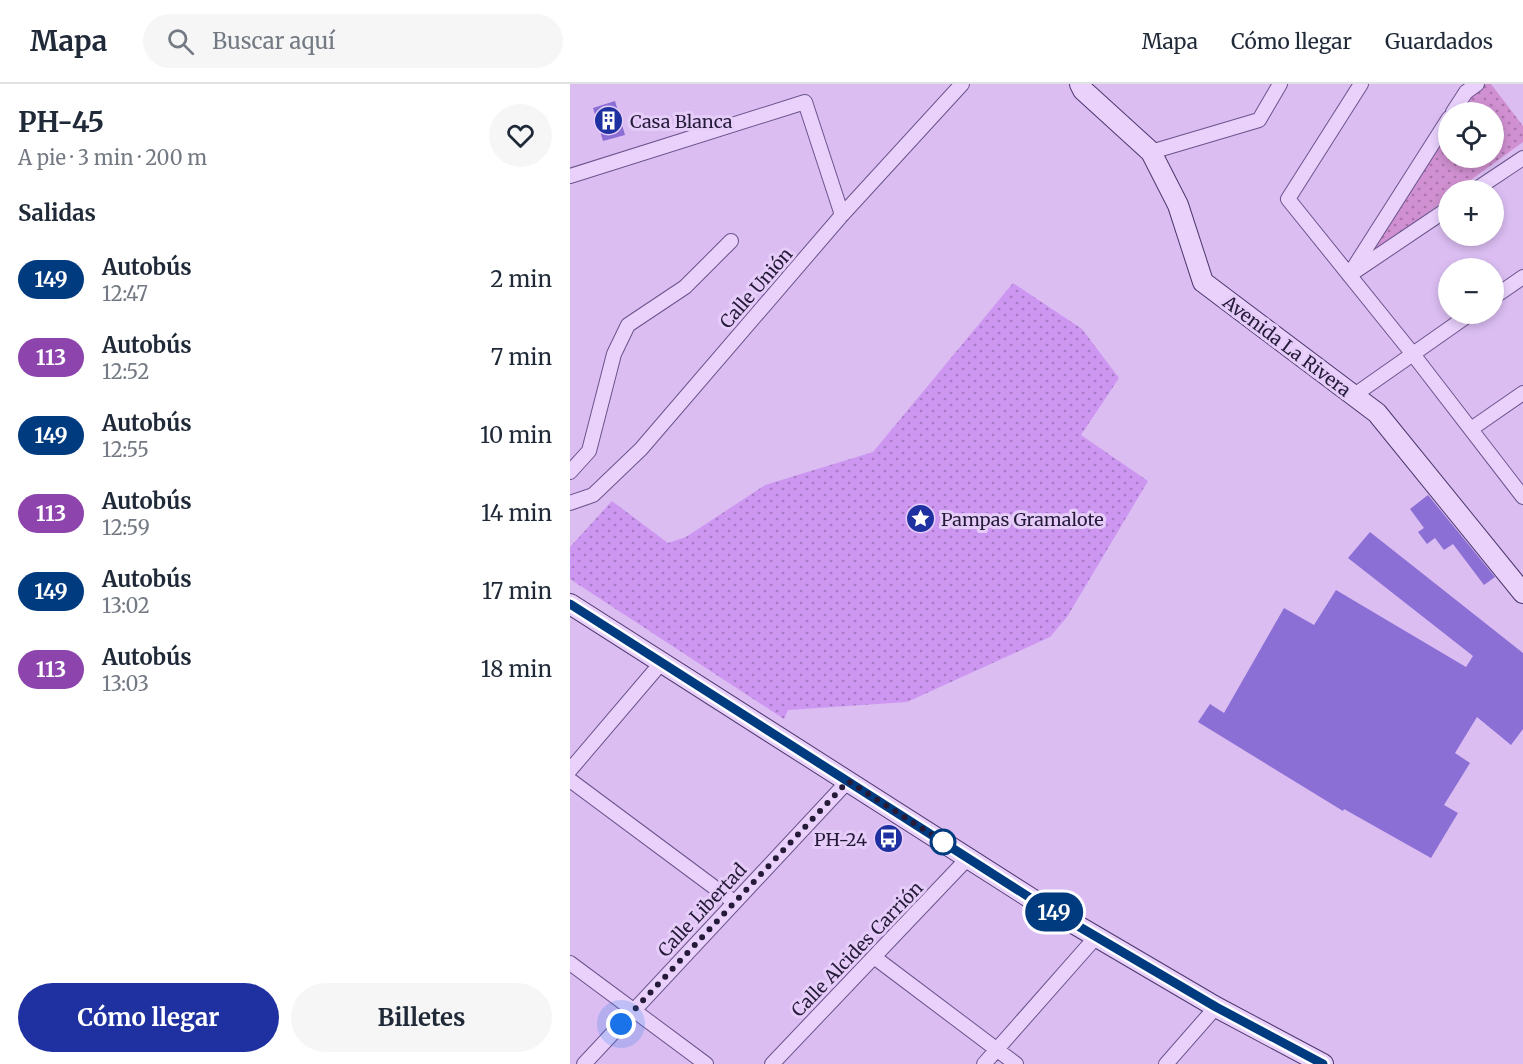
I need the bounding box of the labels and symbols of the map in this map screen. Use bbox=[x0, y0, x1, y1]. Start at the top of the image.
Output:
building icon: Casa Blanca bbox=[593, 105, 625, 137]
place label: Casa Blanca bbox=[630, 110, 733, 133]
street label: Calle Unión bbox=[715, 243, 797, 333]
street label: Avenida La Rivera bbox=[1218, 290, 1356, 402]
place icon: Pampas Gramalote bbox=[904, 503, 936, 535]
place label: Pampas Gramalote bbox=[941, 508, 1104, 531]
bus stop icon: PH-24 bbox=[872, 823, 904, 855]
place label: PH-24 bbox=[814, 828, 867, 851]
unlabelled marker bbox=[930, 829, 956, 855]
street label: Calle Libertad bbox=[653, 858, 751, 962]
street label: Calle Alcides Carrión bbox=[786, 876, 928, 1022]
line badge: 149 bbox=[1020, 892, 1088, 932]
your location bbox=[606, 1009, 636, 1039]

